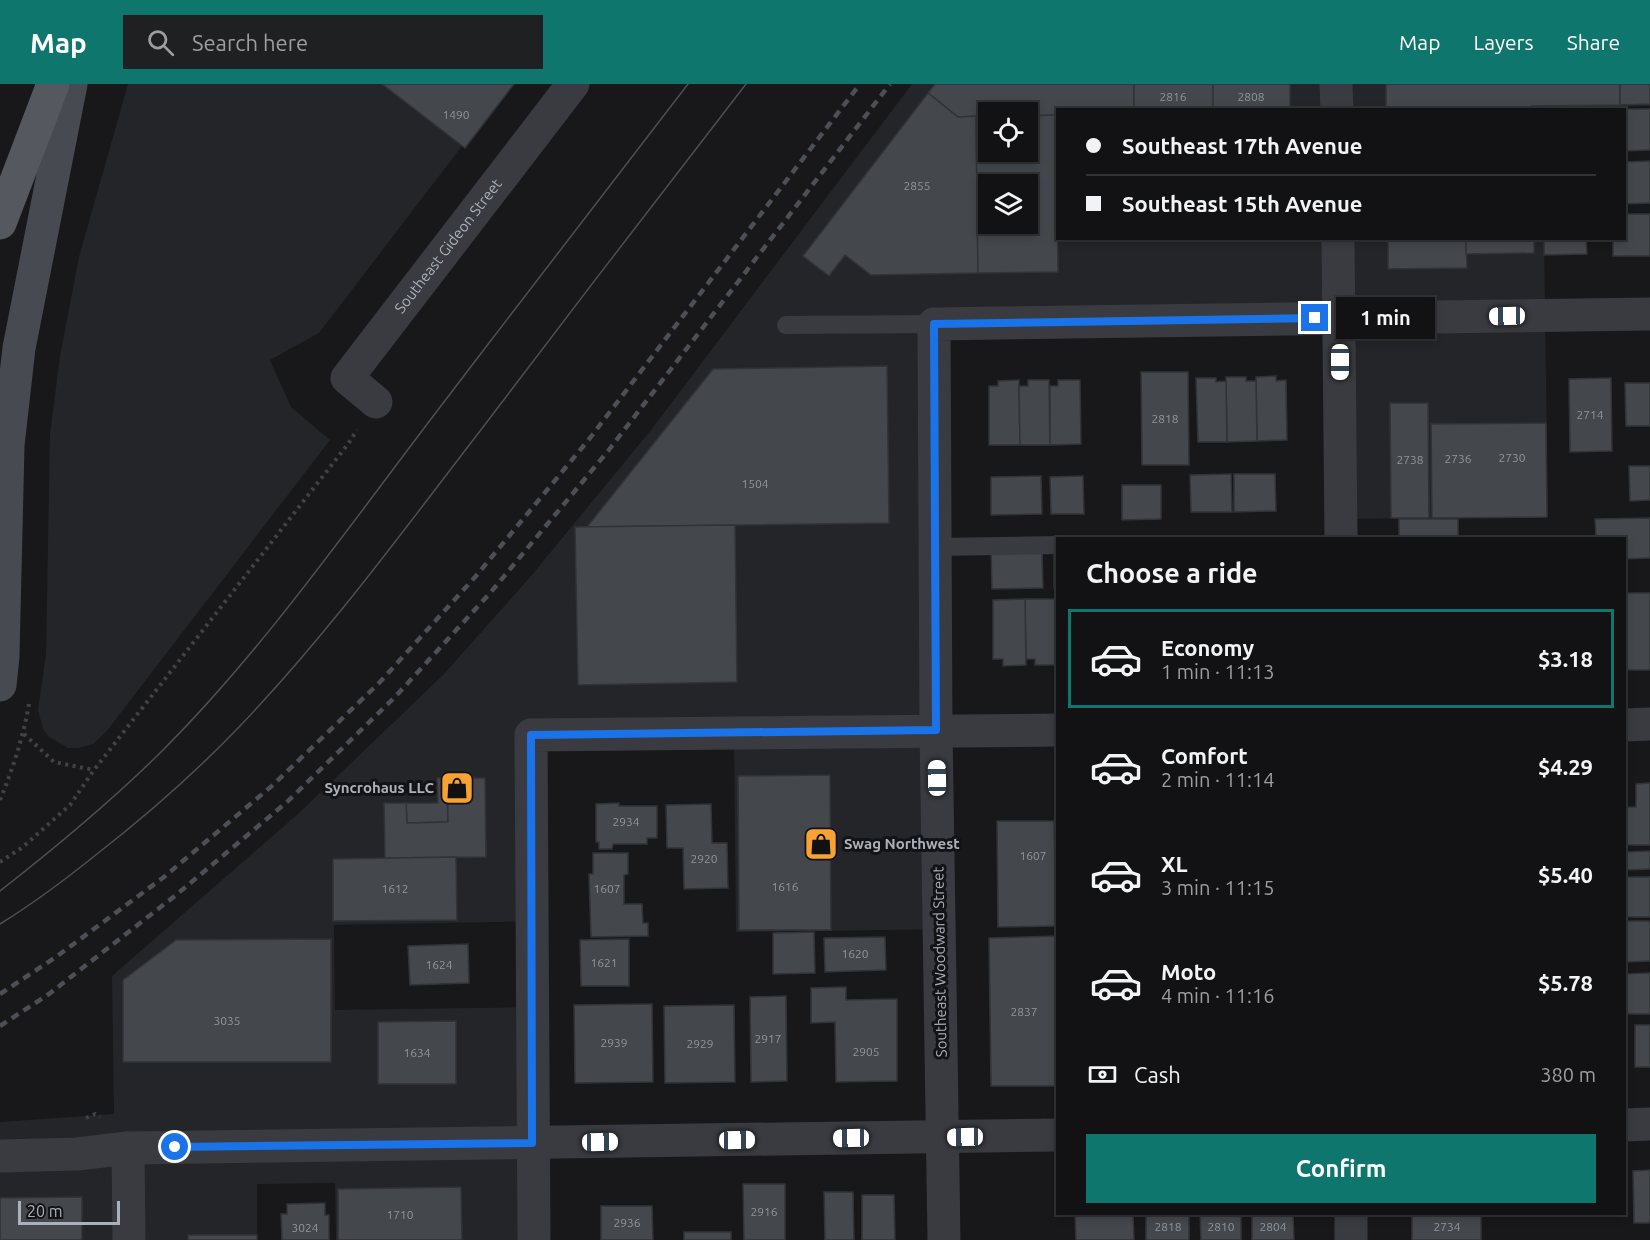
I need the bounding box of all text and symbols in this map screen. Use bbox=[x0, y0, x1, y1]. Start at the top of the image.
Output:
search box bbox=[123, 15, 543, 69]
icon: search bbox=[144, 26, 177, 59]
text: Map bbox=[30, 27, 87, 58]
text: Search here bbox=[192, 30, 308, 55]
text: Map bbox=[1399, 30, 1440, 54]
text: Layers bbox=[1473, 30, 1534, 54]
text: Share bbox=[1567, 30, 1620, 54]
house number: 2816 bbox=[1159, 90, 1187, 103]
house number: 2808 bbox=[1237, 90, 1265, 103]
map controls bbox=[978, 102, 1038, 234]
button: locate bbox=[978, 102, 1038, 162]
house number: 1490 bbox=[442, 108, 470, 121]
text: Southeast 17th Avenue bbox=[1122, 133, 1362, 158]
button: layers bbox=[978, 174, 1038, 234]
street label: Southeast Gideon Street bbox=[391, 175, 505, 316]
house number: 2855 bbox=[903, 179, 931, 192]
text: Southeast 15th Avenue bbox=[1122, 191, 1362, 216]
callout: 1 min bbox=[1336, 297, 1435, 339]
route end bbox=[1301, 304, 1328, 331]
text: 1 min bbox=[1360, 306, 1411, 329]
car bbox=[1489, 307, 1525, 325]
car bbox=[1331, 344, 1349, 380]
house number: 2714 bbox=[1576, 408, 1604, 421]
house number: 2818 bbox=[1151, 412, 1179, 425]
house number: 2730 bbox=[1498, 451, 1526, 464]
house number: 2736 bbox=[1444, 452, 1472, 465]
house number: 2738 bbox=[1396, 453, 1424, 466]
house number: 1504 bbox=[741, 477, 769, 490]
text: Choose a ride bbox=[1086, 558, 1258, 588]
icon: car bbox=[1089, 632, 1143, 686]
text: Economy bbox=[1161, 635, 1254, 660]
text: $3.18 bbox=[1538, 646, 1593, 671]
text: 1 min · 11:13 bbox=[1161, 660, 1275, 683]
icon: car bbox=[1089, 740, 1143, 794]
text: Comfort bbox=[1161, 743, 1248, 768]
text: $4.29 bbox=[1538, 754, 1593, 779]
car bbox=[928, 760, 946, 796]
text: 2 min · 11:14 bbox=[1161, 768, 1275, 791]
shop icon: Syncrohaus LLC bbox=[439, 770, 475, 806]
place label: Syncrohaus LLC bbox=[324, 779, 434, 796]
house number: 2934 bbox=[612, 815, 640, 828]
shop icon: Swag Northwest bbox=[803, 826, 839, 862]
place label: Swag Northwest bbox=[844, 835, 960, 852]
icon: car bbox=[1089, 848, 1143, 902]
house number: 1607 bbox=[1019, 849, 1047, 862]
text: XL bbox=[1161, 851, 1188, 876]
house number: 2920 bbox=[690, 852, 718, 865]
text: $5.40 bbox=[1538, 862, 1593, 887]
street label: Southeast Woodward Street bbox=[929, 866, 950, 1057]
text: 3 min · 11:15 bbox=[1161, 876, 1275, 899]
house number: 1616 bbox=[771, 880, 799, 893]
house number: 1612 bbox=[381, 882, 409, 895]
house number: 1607 bbox=[593, 882, 621, 895]
house number: 1620 bbox=[841, 947, 869, 960]
house number: 1621 bbox=[590, 956, 618, 969]
icon: car bbox=[1089, 956, 1143, 1010]
house number: 1624 bbox=[425, 958, 453, 971]
text: Moto bbox=[1161, 959, 1216, 984]
text: $5.78 bbox=[1538, 970, 1593, 995]
text: 4 min · 11:16 bbox=[1161, 984, 1275, 1007]
house number: 2837 bbox=[1010, 1005, 1038, 1018]
house number: 3035 bbox=[213, 1014, 241, 1027]
house number: 2917 bbox=[754, 1032, 782, 1045]
house number: 2939 bbox=[600, 1036, 628, 1049]
house number: 2929 bbox=[686, 1037, 714, 1050]
house number: 2905 bbox=[852, 1045, 880, 1058]
house number: 1634 bbox=[403, 1046, 431, 1059]
icon: cash bbox=[1086, 1058, 1119, 1091]
text: Cash bbox=[1134, 1062, 1181, 1087]
text: 380 m bbox=[1540, 1063, 1596, 1086]
car bbox=[947, 1128, 983, 1146]
car bbox=[833, 1129, 869, 1147]
car bbox=[719, 1131, 755, 1149]
route start bbox=[161, 1133, 188, 1160]
car bbox=[582, 1133, 618, 1151]
button: Confirm bbox=[1086, 1134, 1596, 1203]
scale bar bbox=[18, 1198, 120, 1226]
text: 20 m bbox=[27, 1202, 63, 1220]
house number: 2916 bbox=[750, 1205, 778, 1218]
house number: 1710 bbox=[386, 1208, 414, 1221]
house number: 2936 bbox=[613, 1216, 641, 1229]
house number: 2818 bbox=[1154, 1220, 1182, 1233]
house number: 2810 bbox=[1207, 1220, 1235, 1233]
house number: 2804 bbox=[1259, 1220, 1287, 1233]
house number: 2734 bbox=[1433, 1220, 1461, 1233]
house number: 3024 bbox=[291, 1221, 319, 1234]

